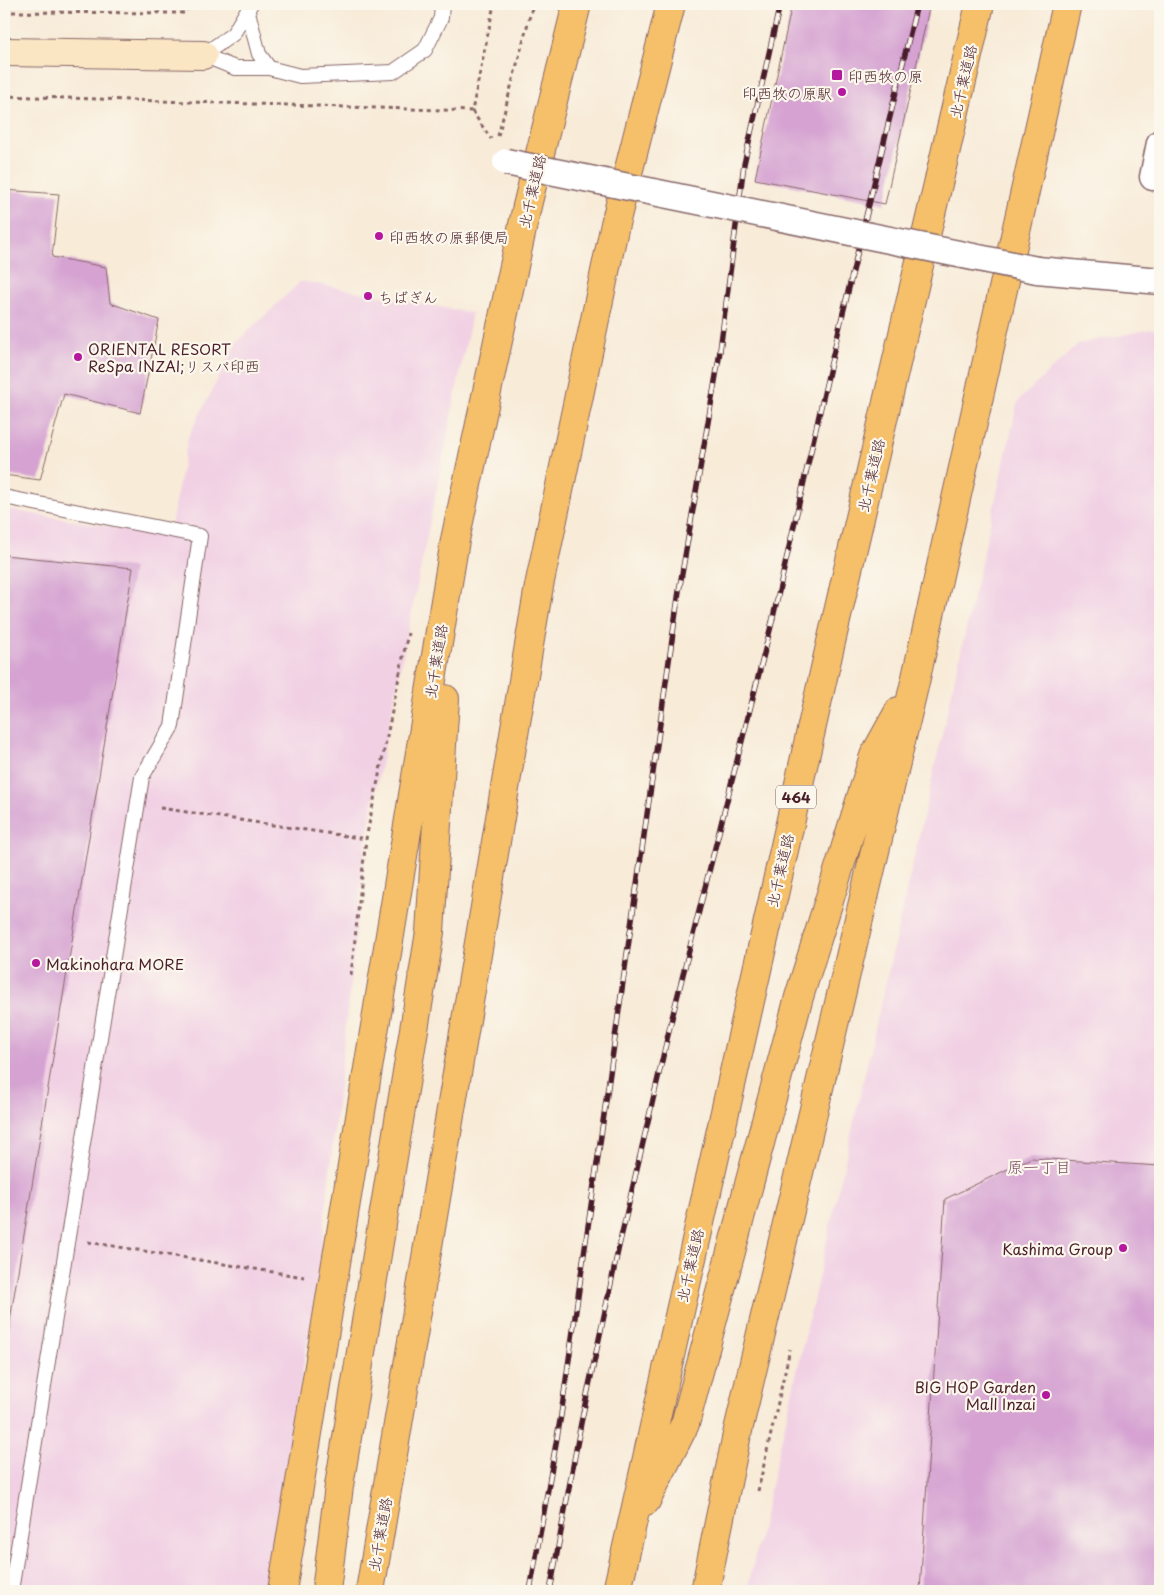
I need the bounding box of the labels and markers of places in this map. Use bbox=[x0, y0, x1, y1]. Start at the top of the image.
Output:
place label: 印西牧の原 bbox=[848, 64, 923, 87]
marker: 印西牧の原 bbox=[830, 68, 844, 82]
place label: 印西牧の原駅 bbox=[742, 81, 832, 104]
marker: 印西牧の原駅 bbox=[836, 86, 848, 98]
place label: 印西牧の原郵便局 bbox=[389, 225, 509, 248]
marker: 印西牧の原郵便局 bbox=[373, 230, 385, 242]
place label: ちばぎん bbox=[378, 285, 438, 308]
marker: ちばぎん bbox=[362, 290, 374, 302]
place label: ORIENTAL RESORT ReSpa INZAI;リスパ印西 bbox=[88, 337, 260, 377]
marker: ORIENTAL RESORT ReSpa INZAI;リスパ印西 bbox=[72, 351, 84, 363]
place label: Makinohara MORE bbox=[46, 952, 184, 975]
marker: Makinohara MORE bbox=[30, 957, 42, 969]
place label: Kashima Group bbox=[1002, 1237, 1113, 1260]
marker: Kashima Group bbox=[1117, 1242, 1129, 1254]
place label: BIG HOP Garden Mall Inzai bbox=[915, 1375, 1036, 1415]
marker: BIG HOP Garden Mall Inzai bbox=[1040, 1389, 1052, 1401]

